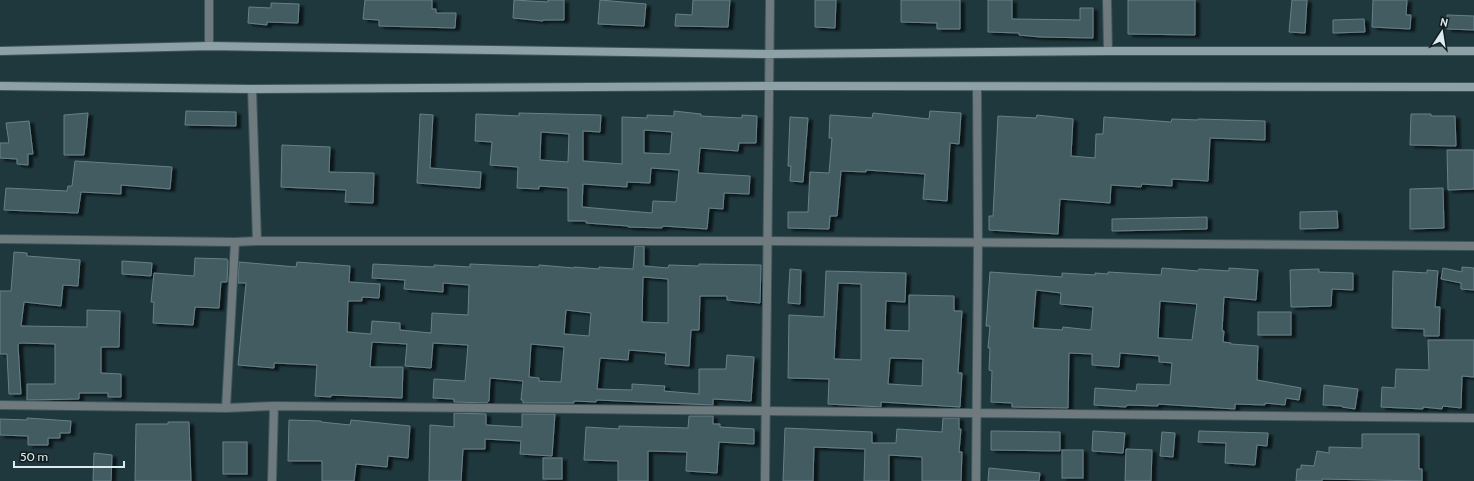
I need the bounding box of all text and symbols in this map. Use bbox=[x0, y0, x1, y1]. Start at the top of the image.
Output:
north arrow bbox=[1422, 12, 1462, 52]
text: N bbox=[1439, 15, 1449, 30]
scale bar bbox=[14, 443, 124, 469]
text: 50 m bbox=[20, 449, 48, 464]

